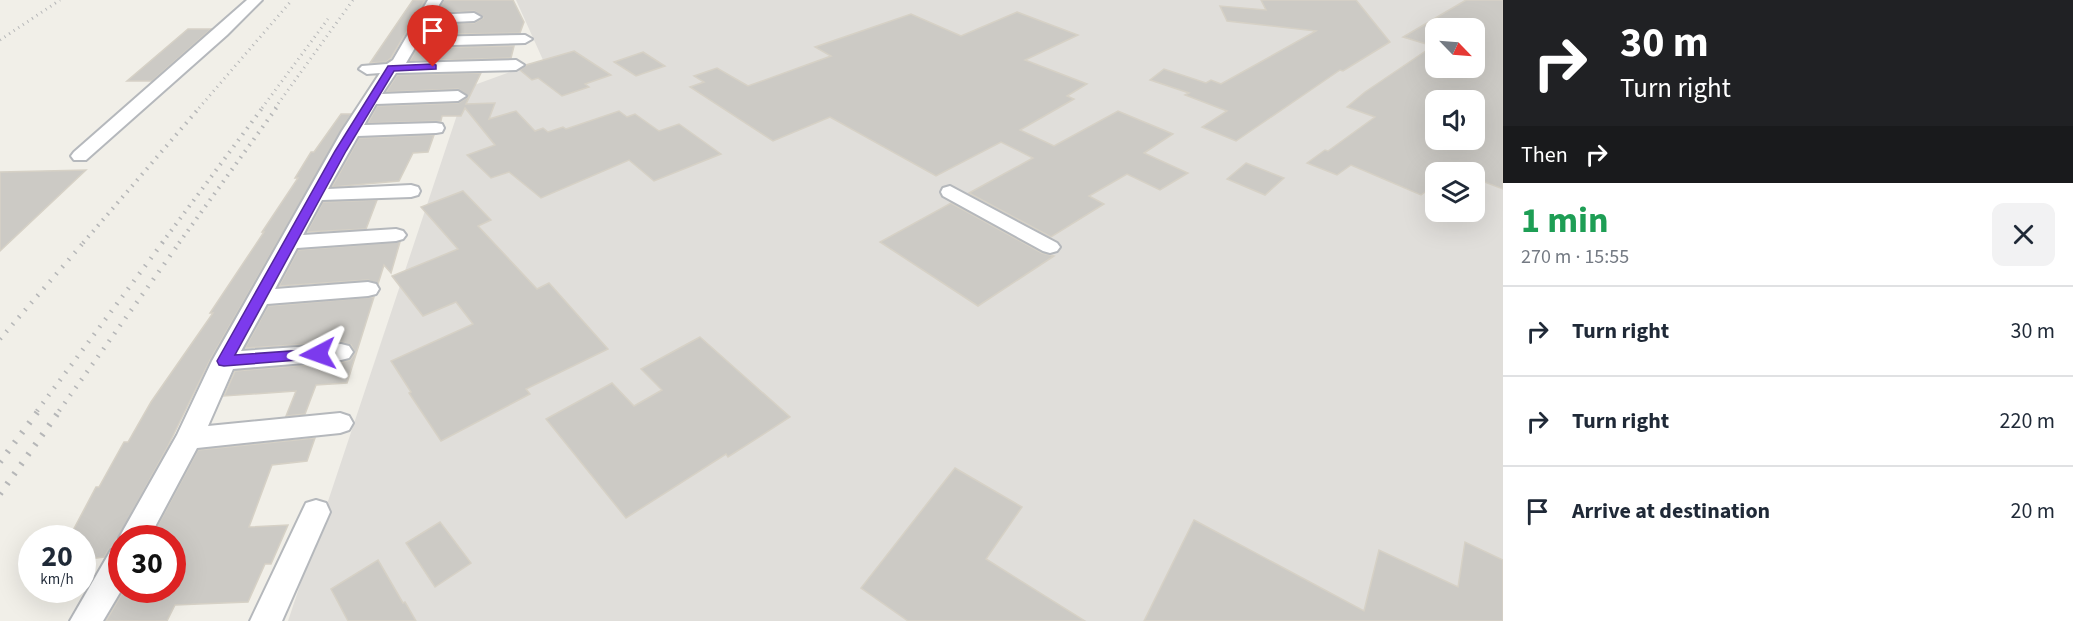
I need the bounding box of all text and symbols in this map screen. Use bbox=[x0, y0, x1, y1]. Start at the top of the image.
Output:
pin bbox=[407, 5, 458, 67]
text: 30 m bbox=[1620, 13, 1709, 73]
icon: arrive bbox=[416, 14, 449, 47]
north arrow bbox=[1425, 18, 1485, 78]
map controls bbox=[1425, 18, 1485, 222]
icon: right bbox=[1521, 24, 1599, 102]
text: Turn right bbox=[1620, 69, 1731, 108]
button: sound bbox=[1425, 90, 1485, 150]
icon: right bbox=[1580, 138, 1613, 171]
text: Then bbox=[1521, 139, 1568, 171]
button: layers bbox=[1425, 162, 1485, 222]
text: 1 min bbox=[1521, 195, 1609, 246]
button: close bbox=[1992, 203, 2055, 266]
text: 270 m · 15:55 bbox=[1521, 243, 1629, 271]
icon: right bbox=[1521, 315, 1554, 348]
text: Turn right bbox=[1572, 315, 1669, 347]
text: 30 m bbox=[2010, 315, 2055, 347]
position arrow bbox=[286, 322, 350, 386]
icon: right bbox=[1521, 405, 1554, 438]
text: Turn right bbox=[1572, 405, 1669, 437]
text: 220 m bbox=[2000, 405, 2055, 437]
icon: arrive bbox=[1521, 495, 1554, 528]
text: Arrive at destination bbox=[1572, 495, 1770, 527]
text: 20 m bbox=[2010, 495, 2055, 527]
speed limit sign: 30 bbox=[108, 525, 186, 603]
text: 20 bbox=[41, 535, 73, 578]
text: km/h bbox=[40, 569, 74, 590]

